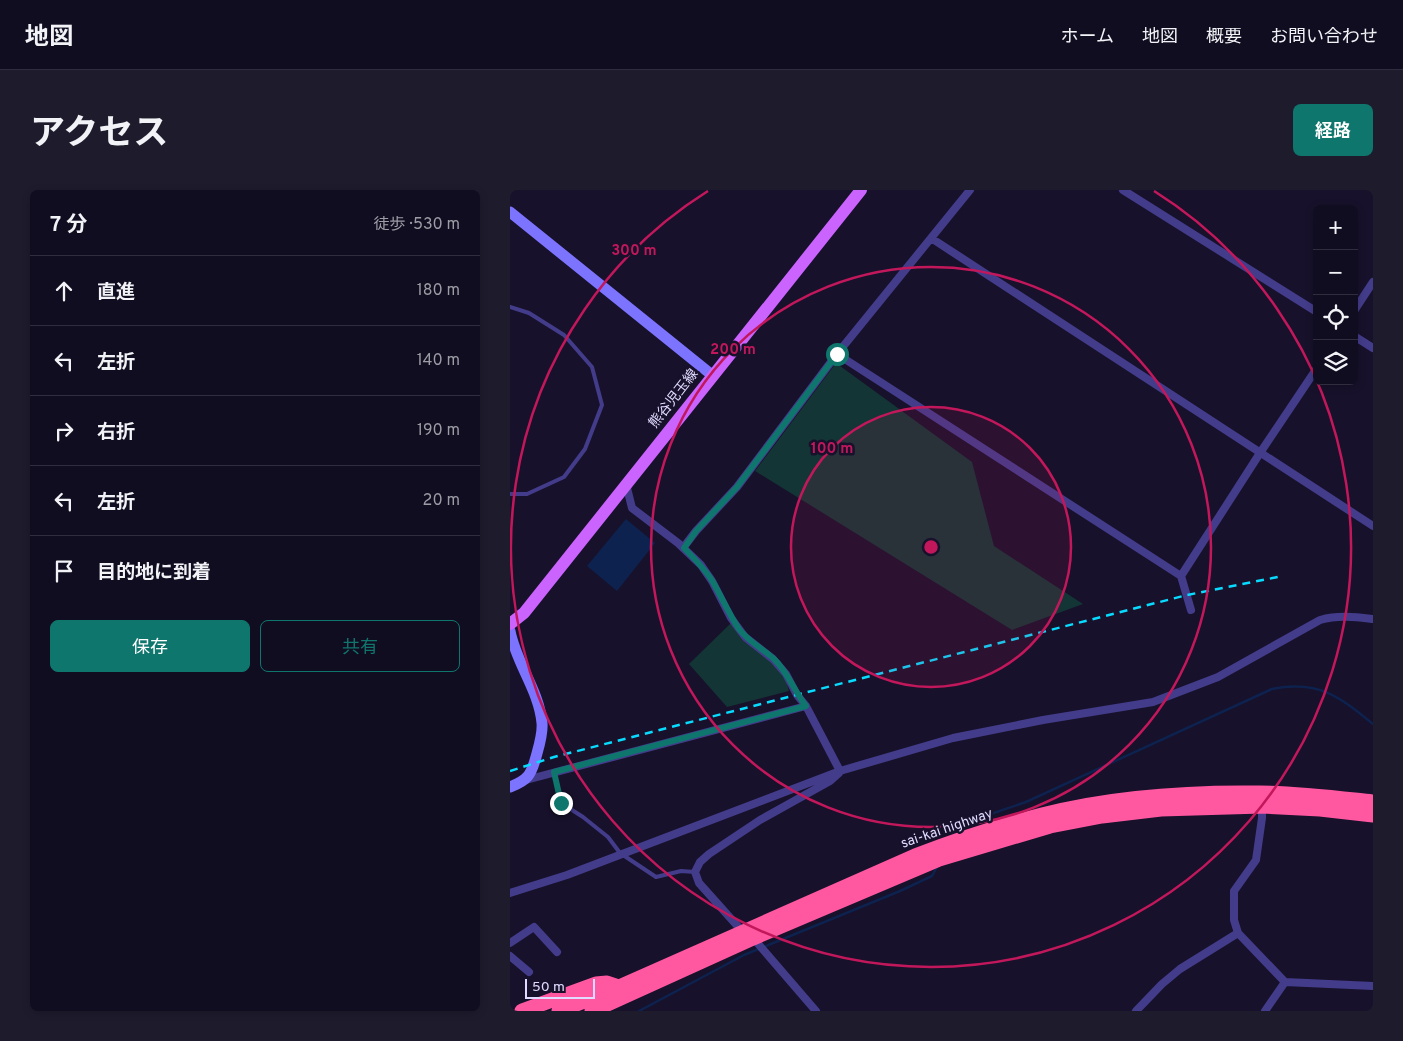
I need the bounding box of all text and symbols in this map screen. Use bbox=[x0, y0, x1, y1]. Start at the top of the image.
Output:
text: 地図 bbox=[25, 23, 73, 53]
text: ホーム bbox=[1061, 26, 1114, 49]
text: 地図 bbox=[1142, 26, 1178, 49]
text: 概要 bbox=[1206, 26, 1242, 49]
text: お問い合わせ bbox=[1270, 26, 1378, 49]
button: 経路 bbox=[1293, 104, 1373, 156]
text: アクセス bbox=[30, 113, 168, 157]
map controls bbox=[1313, 205, 1358, 385]
button: + bbox=[1313, 205, 1358, 250]
text: 7 分 bbox=[50, 212, 88, 239]
text: 徒歩 · 530 m bbox=[373, 215, 460, 235]
text: 300 m bbox=[611, 242, 657, 261]
button: − bbox=[1313, 250, 1358, 295]
icon: ahead bbox=[50, 277, 78, 305]
text: 直進 bbox=[97, 281, 135, 305]
text: 180 m bbox=[417, 281, 460, 301]
button: locate bbox=[1313, 295, 1358, 340]
button: layers bbox=[1313, 340, 1358, 385]
text: 200 m bbox=[710, 341, 756, 360]
route start bbox=[826, 343, 849, 366]
icon: left bbox=[50, 347, 78, 375]
text: 左折 bbox=[97, 351, 135, 375]
text: 140 m bbox=[417, 351, 460, 371]
street label: 熊谷児玉線 bbox=[645, 366, 702, 432]
icon: right bbox=[50, 417, 78, 445]
text: 右折 bbox=[97, 421, 135, 445]
text: 190 m bbox=[417, 421, 460, 441]
text: 100 m bbox=[811, 440, 853, 459]
icon: left bbox=[50, 487, 78, 515]
text: 左折 bbox=[97, 491, 135, 515]
text: 20 m bbox=[423, 491, 460, 511]
centre of rings bbox=[922, 538, 940, 556]
icon: arrive bbox=[50, 557, 78, 585]
text: 目的地に到着 bbox=[97, 561, 211, 585]
button: 保存 bbox=[50, 620, 250, 672]
button: 共有 bbox=[260, 620, 460, 672]
route end bbox=[550, 792, 573, 815]
street label: sai-kai highway bbox=[899, 805, 995, 853]
scale bar bbox=[525, 976, 595, 999]
text: 50 m bbox=[532, 979, 565, 996]

